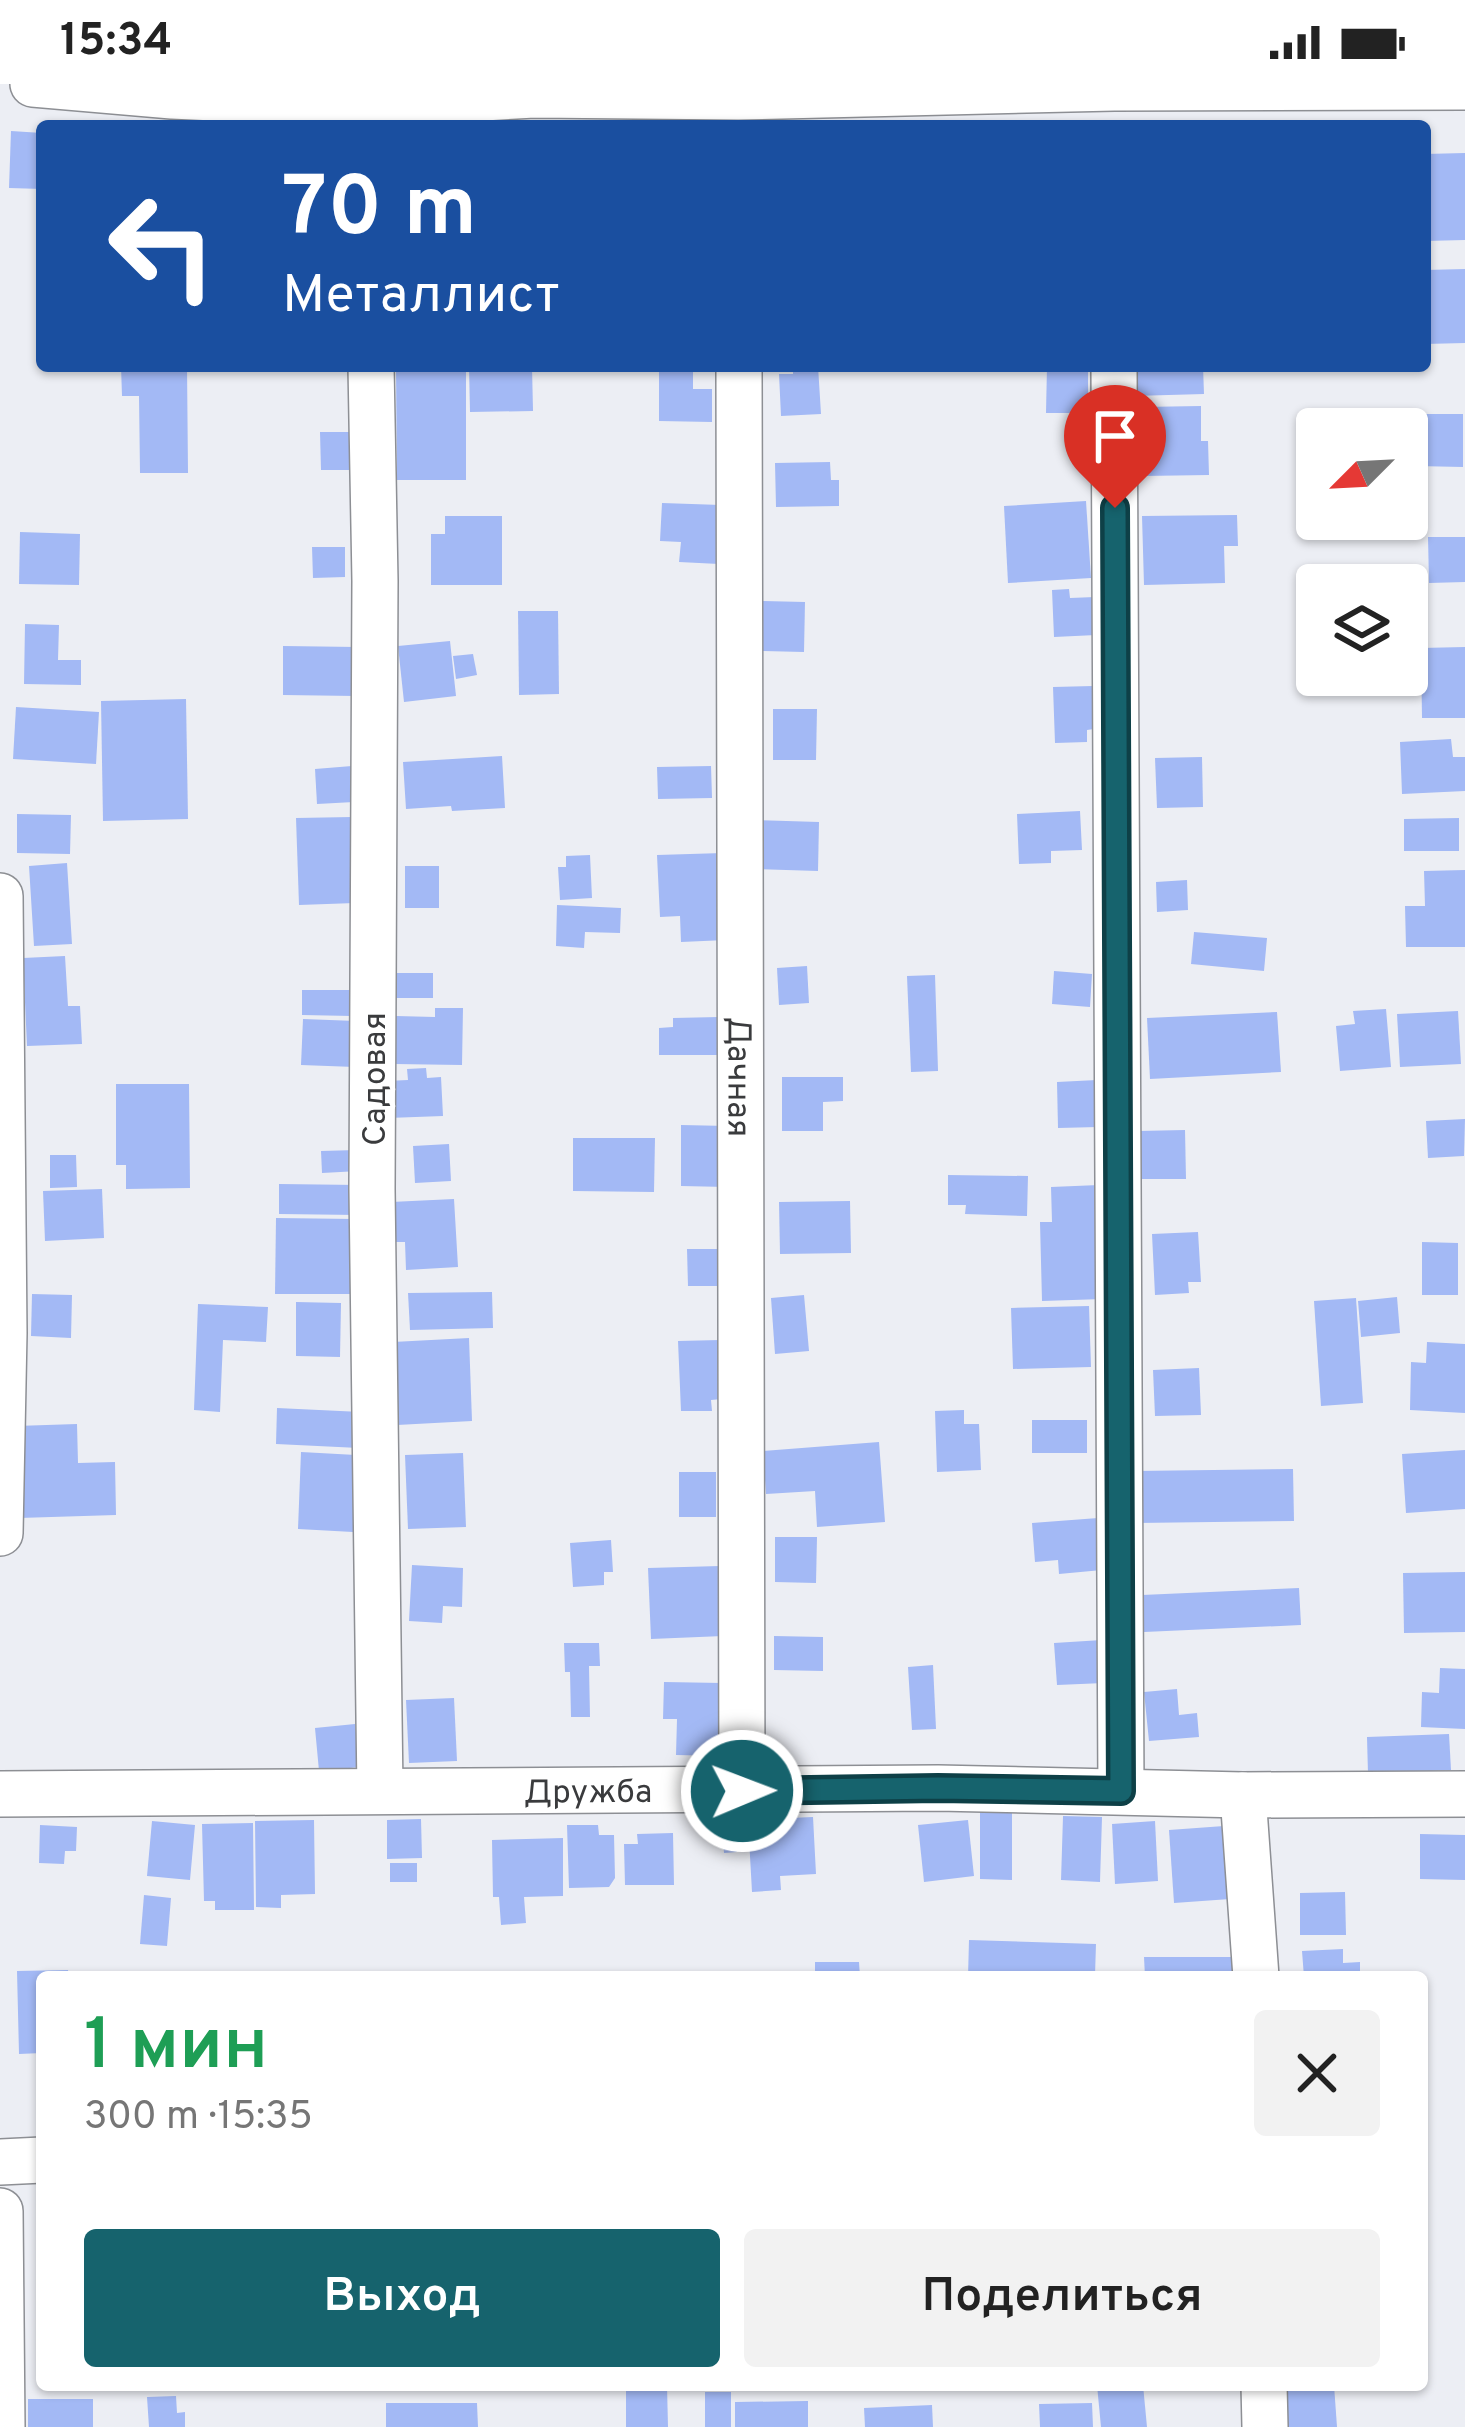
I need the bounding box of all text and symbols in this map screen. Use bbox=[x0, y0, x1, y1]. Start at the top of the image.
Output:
text: 15:34 bbox=[60, 14, 172, 71]
text: 70 m bbox=[282, 159, 477, 265]
icon: left bbox=[84, 168, 240, 324]
text: Металлист bbox=[282, 263, 560, 332]
pin bbox=[1064, 385, 1166, 508]
icon: arrive bbox=[1082, 403, 1148, 469]
north arrow bbox=[1296, 408, 1428, 540]
map controls bbox=[1296, 408, 1428, 696]
button: layers bbox=[1296, 564, 1428, 696]
street label: Садовая bbox=[356, 1012, 398, 1146]
street label: Дачная bbox=[715, 1017, 758, 1137]
position arrow bbox=[679, 1728, 805, 1854]
street label: Дружба bbox=[523, 1773, 653, 1816]
text: 1 мин bbox=[84, 2003, 268, 2095]
button: close bbox=[1254, 2010, 1380, 2136]
text: 300 m · 15:35 bbox=[84, 2094, 313, 2143]
button: Выход bbox=[84, 2229, 720, 2367]
button: Поделиться bbox=[744, 2229, 1380, 2367]

